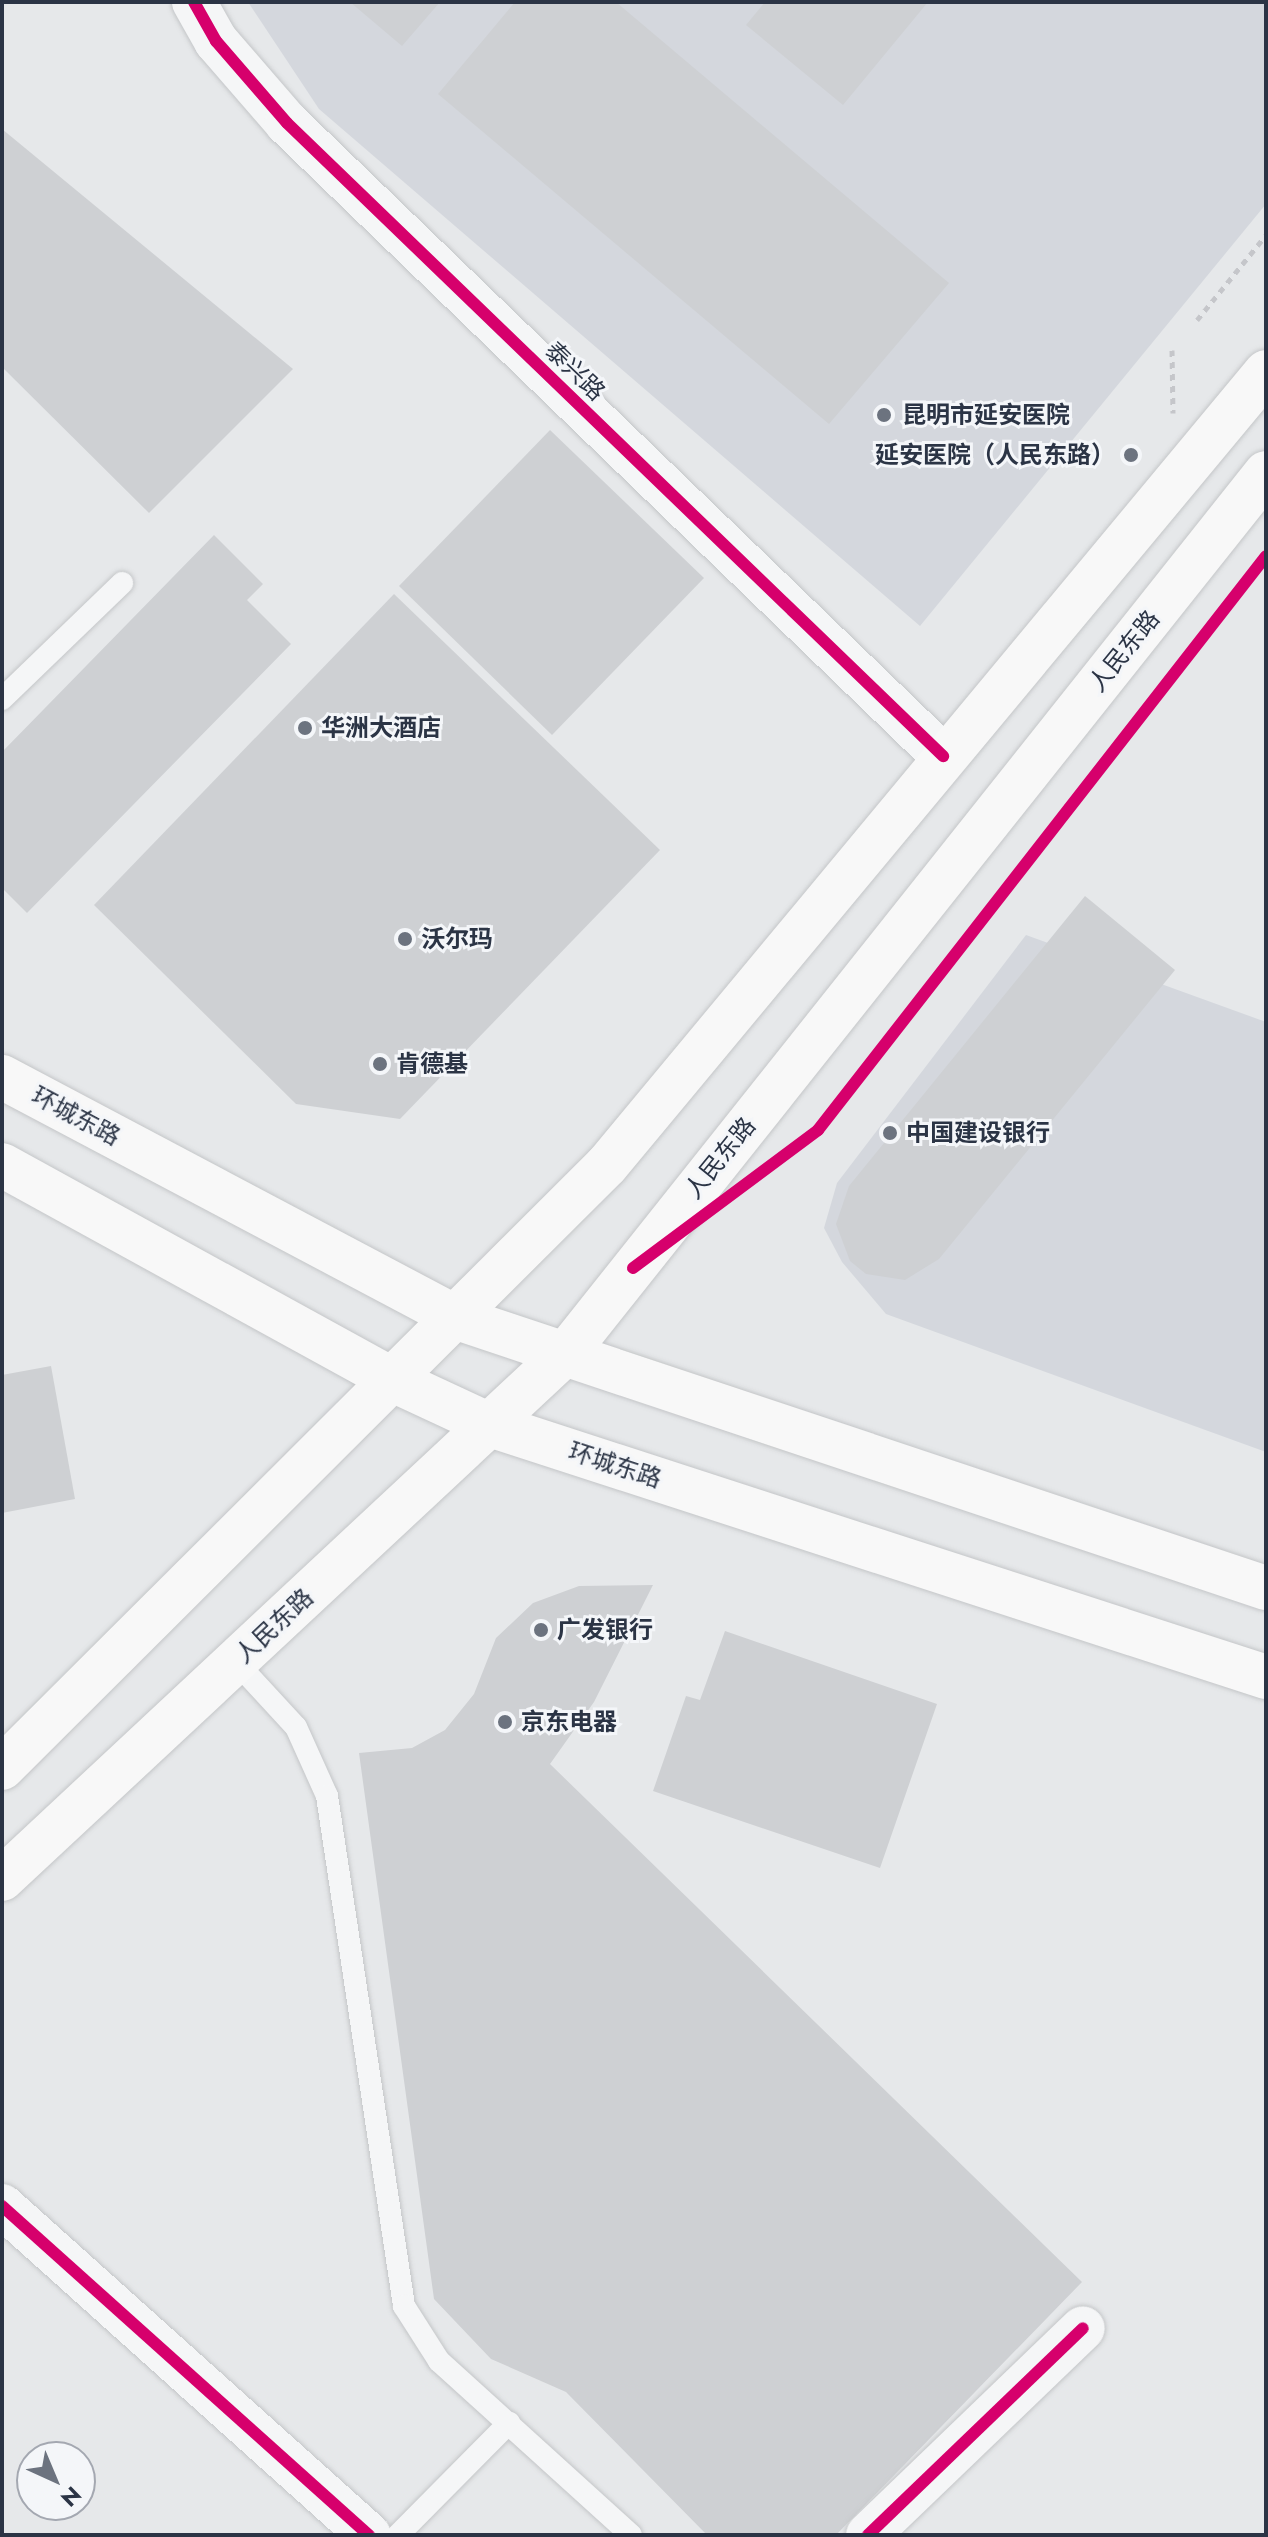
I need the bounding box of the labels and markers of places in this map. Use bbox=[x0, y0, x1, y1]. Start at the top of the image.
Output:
place label: 昆明市延安医院 bbox=[902, 401, 1070, 429]
marker: 昆明市延安医院 bbox=[873, 404, 895, 426]
place label: 延安医院（人民东路） bbox=[875, 441, 1115, 469]
marker: 延安医院（人民东路） bbox=[1122, 446, 1140, 464]
place label: 华洲大酒店 bbox=[321, 714, 441, 742]
marker: 华洲大酒店 bbox=[296, 719, 314, 737]
place label: 沃尔玛 bbox=[421, 925, 493, 953]
marker: 沃尔玛 bbox=[396, 930, 414, 948]
place label: 肯德基 bbox=[396, 1050, 468, 1078]
marker: 肯德基 bbox=[371, 1055, 389, 1073]
place label: 中国建设银行 bbox=[906, 1119, 1050, 1147]
marker: 中国建设银行 bbox=[881, 1124, 899, 1142]
place label: 广发银行 bbox=[557, 1616, 653, 1644]
marker: 广发银行 bbox=[532, 1621, 550, 1639]
place label: 京东电器 bbox=[521, 1708, 617, 1736]
marker: 京东电器 bbox=[496, 1713, 514, 1731]

